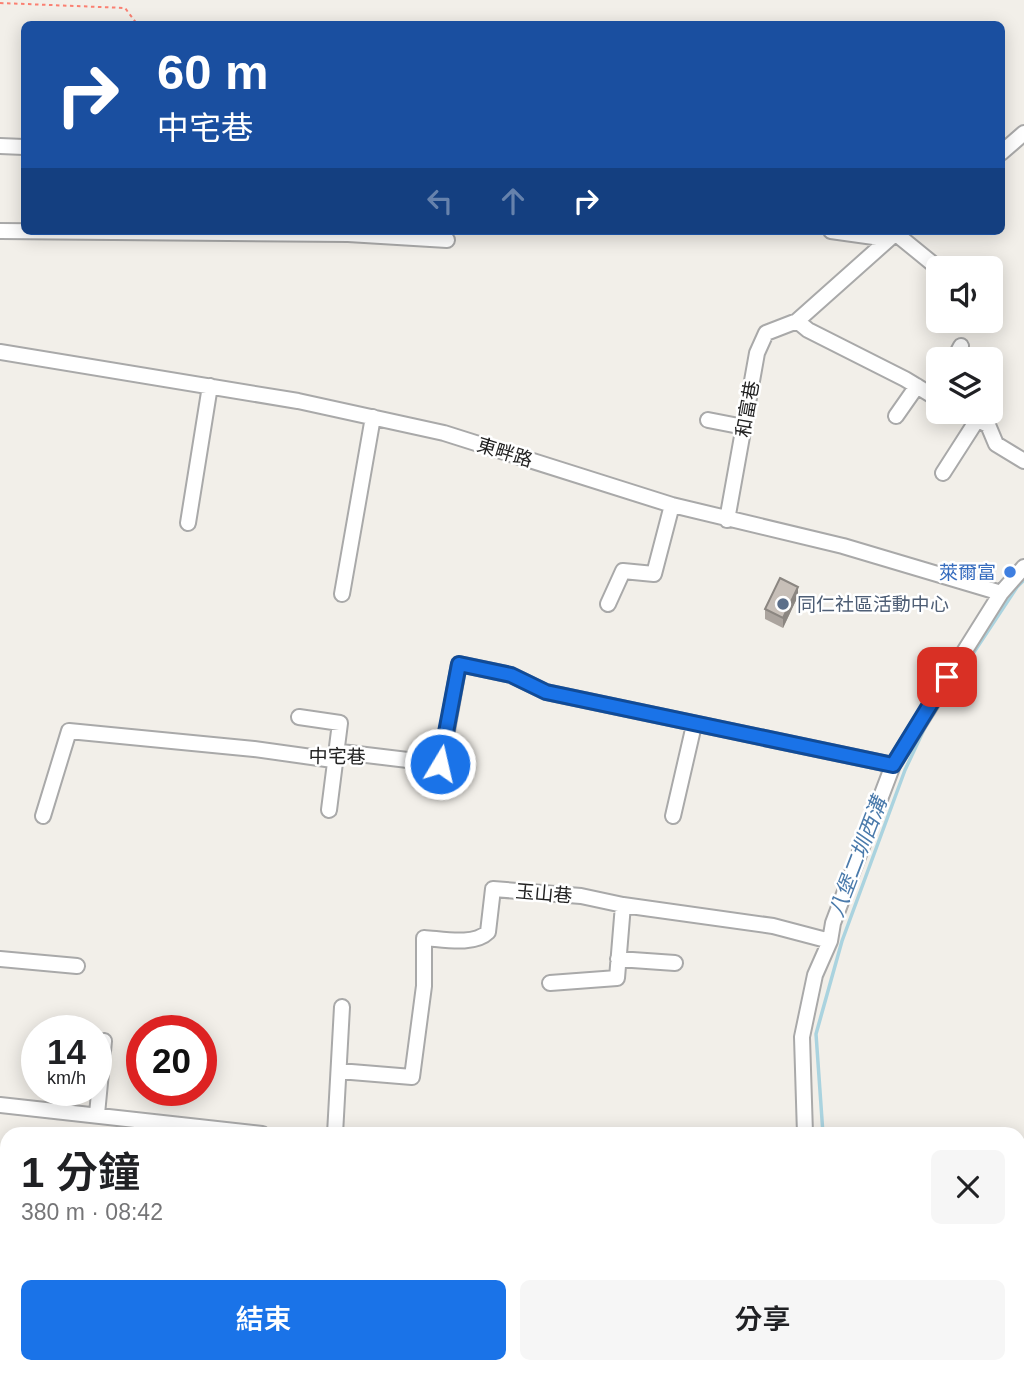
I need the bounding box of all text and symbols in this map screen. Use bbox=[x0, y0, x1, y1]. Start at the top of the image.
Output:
text: 60 m bbox=[157, 45, 269, 99]
icon: right bbox=[42, 49, 133, 140]
text: 中宅巷 bbox=[157, 110, 253, 146]
icon: left bbox=[421, 182, 459, 220]
icon: ahead bbox=[494, 182, 532, 220]
icon: right bbox=[567, 182, 605, 220]
map controls bbox=[926, 256, 1003, 424]
button: sound bbox=[926, 256, 1003, 333]
button: layers bbox=[926, 347, 1003, 424]
street label: 和富巷 bbox=[732, 379, 763, 439]
street label: 東畔路 bbox=[475, 434, 535, 471]
place label: 萊爾富 bbox=[939, 562, 996, 583]
marker: 萊爾富 bbox=[1002, 564, 1018, 580]
place label: 同仁社區活動中心 bbox=[797, 594, 949, 615]
marker: 同仁社區活動中心 bbox=[775, 596, 791, 612]
pin bbox=[917, 647, 977, 707]
icon: arrive bbox=[928, 658, 966, 696]
position arrow bbox=[403, 727, 477, 801]
street label: 中宅巷 bbox=[308, 746, 366, 767]
water label: 八堡二圳西溝 bbox=[824, 791, 892, 920]
street label: 玉山巷 bbox=[515, 881, 573, 906]
speed limit sign: 20 bbox=[126, 1015, 217, 1106]
text: 14 bbox=[47, 1032, 86, 1071]
text: km/h bbox=[47, 1068, 86, 1088]
text: 1 分鐘 bbox=[21, 1149, 140, 1196]
button: close bbox=[931, 1150, 1005, 1224]
text: 380 m · 08:42 bbox=[21, 1199, 163, 1225]
button: 結束 bbox=[21, 1280, 506, 1360]
button: 分享 bbox=[520, 1280, 1005, 1360]

